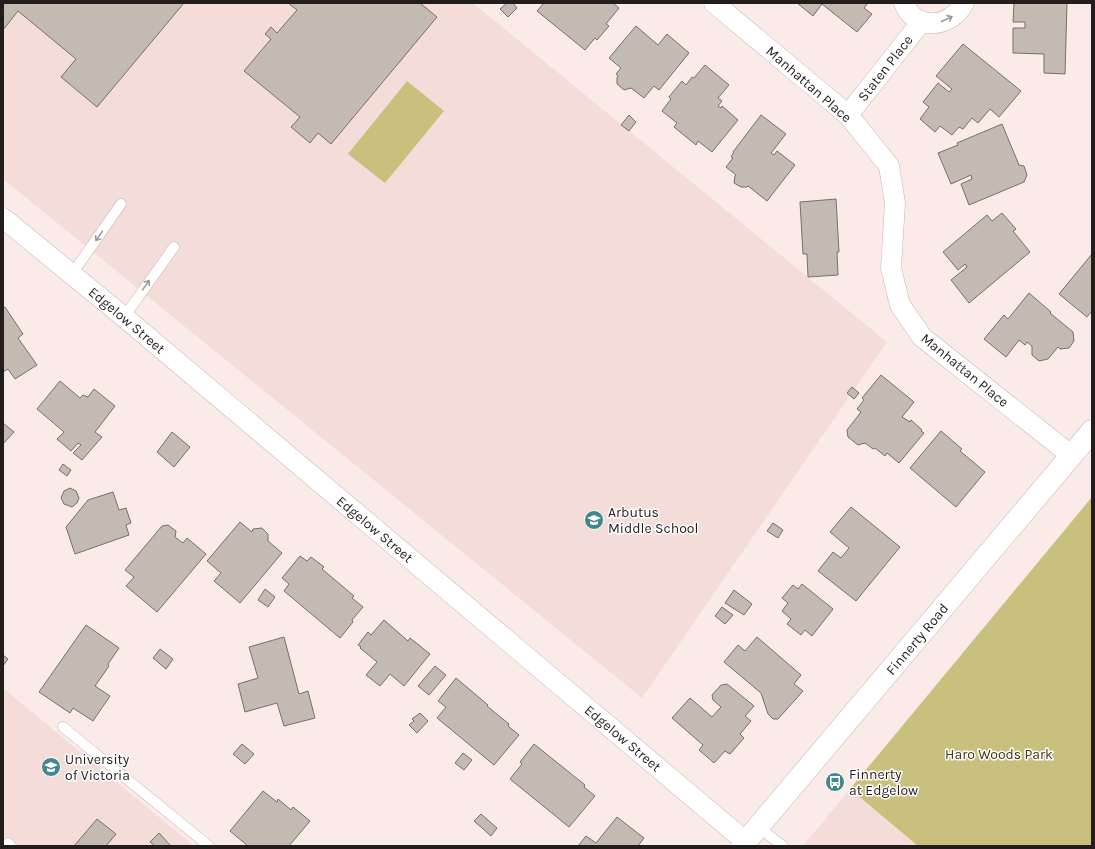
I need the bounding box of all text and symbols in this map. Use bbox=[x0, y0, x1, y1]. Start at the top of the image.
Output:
one-way arrow bbox=[941, 15, 953, 23]
street label: Staten Place bbox=[854, 32, 917, 105]
street label: Manhattan Place bbox=[762, 43, 855, 126]
one-way arrow bbox=[95, 230, 103, 241]
one-way arrow bbox=[142, 280, 150, 291]
street label: Edgelow Street bbox=[85, 283, 168, 357]
street label: Manhattan Place bbox=[917, 330, 1012, 411]
street label: Edgelow Street bbox=[333, 492, 416, 566]
place label: Arbutus Middle School bbox=[608, 504, 698, 537]
school or university icon: Arbutus Middle School bbox=[583, 509, 605, 531]
street label: Finnerty Road bbox=[883, 600, 952, 678]
street label: Edgelow Street bbox=[581, 701, 664, 775]
park label: Haro Woods Park bbox=[945, 746, 1053, 763]
place label: University of Victoria bbox=[65, 751, 130, 784]
school or university icon: University of Victoria bbox=[40, 756, 62, 778]
place label: Finnerty at Edgelow bbox=[849, 766, 918, 799]
bus stop icon: Finnerty at Edgelow bbox=[824, 771, 846, 793]

